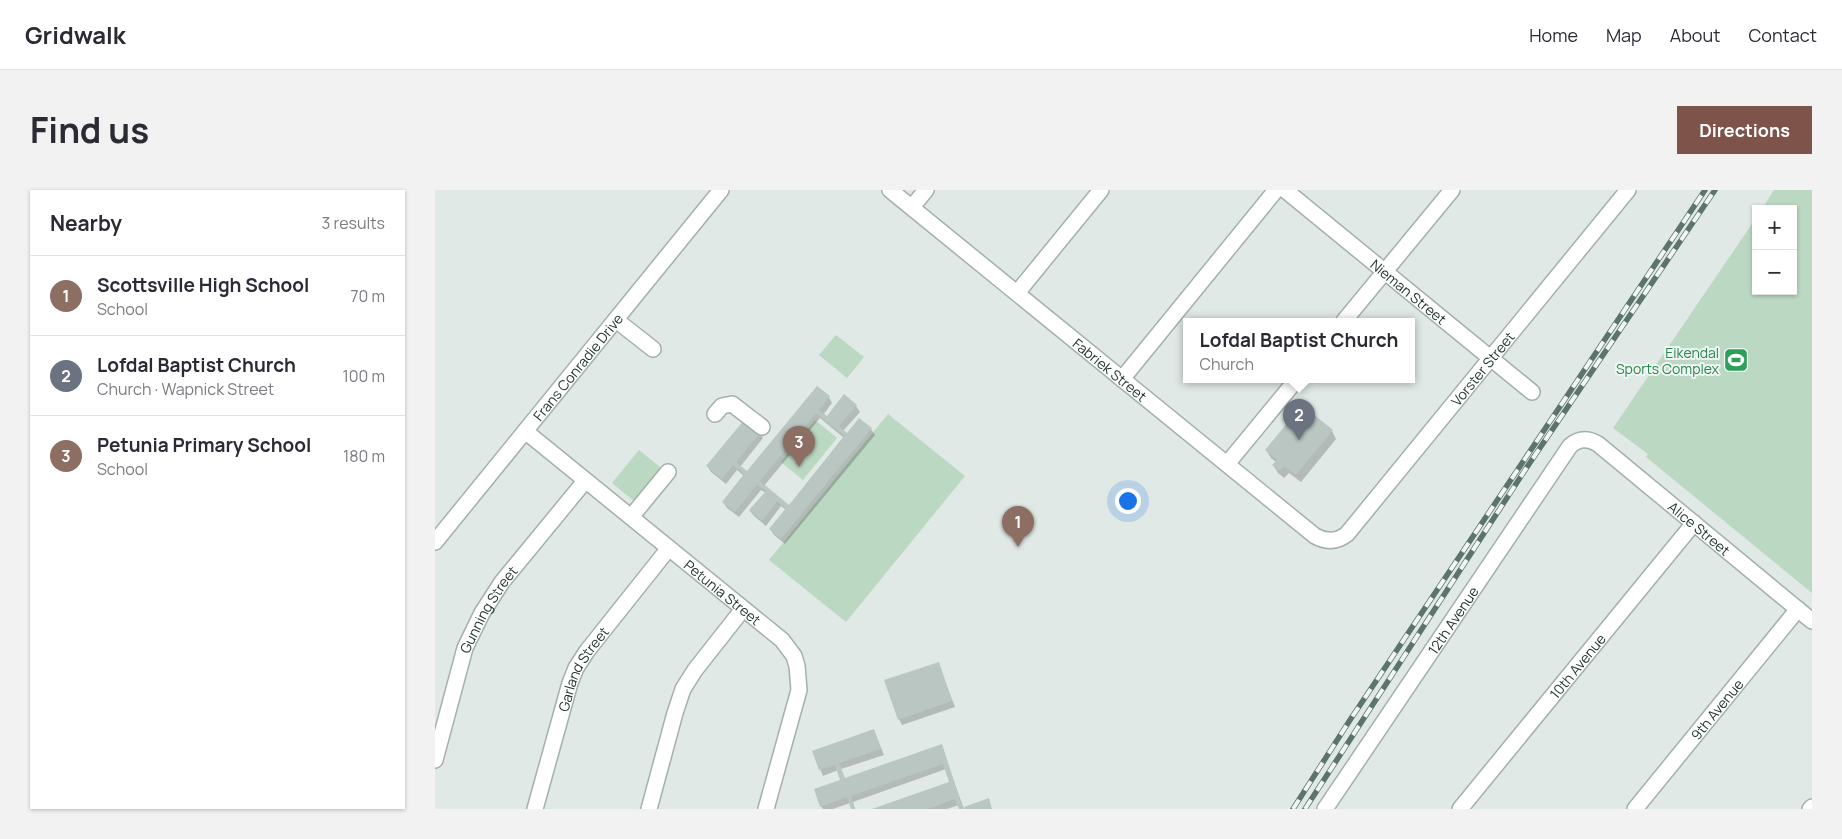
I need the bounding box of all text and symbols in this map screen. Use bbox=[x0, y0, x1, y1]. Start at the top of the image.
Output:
text: Gridwalk bbox=[25, 18, 126, 51]
text: Home bbox=[1529, 23, 1578, 47]
text: Map bbox=[1606, 23, 1642, 47]
text: About bbox=[1670, 23, 1720, 47]
text: Contact bbox=[1748, 23, 1817, 47]
text: Find us bbox=[30, 106, 149, 154]
button: Directions bbox=[1677, 106, 1812, 154]
map controls bbox=[1752, 205, 1797, 295]
button: + bbox=[1752, 205, 1797, 250]
text: Nearby bbox=[50, 209, 122, 237]
text: 3 results bbox=[322, 212, 385, 234]
button: − bbox=[1752, 250, 1797, 295]
street label: Nieman Street bbox=[1367, 255, 1451, 328]
text: Scottsville High School bbox=[97, 272, 309, 298]
text: 1 bbox=[62, 285, 70, 307]
text: 70 m bbox=[350, 285, 385, 307]
text: School bbox=[97, 298, 148, 320]
street label: Frans Conradie Drive bbox=[528, 309, 627, 424]
popup bbox=[1183, 318, 1415, 383]
text: Lofdal Baptist Church bbox=[1200, 327, 1399, 353]
street label: Vorster Street bbox=[1446, 327, 1519, 409]
street label: Fabriek Street bbox=[1069, 333, 1152, 405]
place label: Eikendal Sports Complex bbox=[1616, 343, 1720, 378]
sports icon: Eikendal Sports Complex bbox=[1723, 347, 1749, 373]
text: Lofdal Baptist Church bbox=[97, 352, 296, 378]
text: Church bbox=[1200, 353, 1254, 375]
text: 2 bbox=[61, 365, 71, 387]
text: 100 m bbox=[342, 365, 385, 387]
text: Church · Wapnick Street bbox=[97, 378, 274, 400]
pin: 2 bbox=[1283, 399, 1315, 440]
pin: 3 bbox=[783, 426, 815, 467]
text: Petunia Primary School bbox=[97, 432, 311, 458]
text: 3 bbox=[61, 445, 71, 467]
text: 180 m bbox=[343, 445, 385, 467]
text: School bbox=[97, 458, 148, 480]
your location bbox=[1115, 488, 1141, 514]
street label: Alice Street bbox=[1664, 497, 1735, 559]
pin: 1 bbox=[1002, 506, 1034, 547]
street label: Petunia Street bbox=[680, 555, 766, 629]
street label: Gunning Street bbox=[455, 561, 521, 656]
street label: 12th Avenue bbox=[1423, 582, 1482, 658]
street label: Garland Street bbox=[553, 622, 613, 713]
street label: 10th Avenue bbox=[1545, 629, 1609, 702]
street label: 9th Avenue bbox=[1686, 675, 1747, 743]

